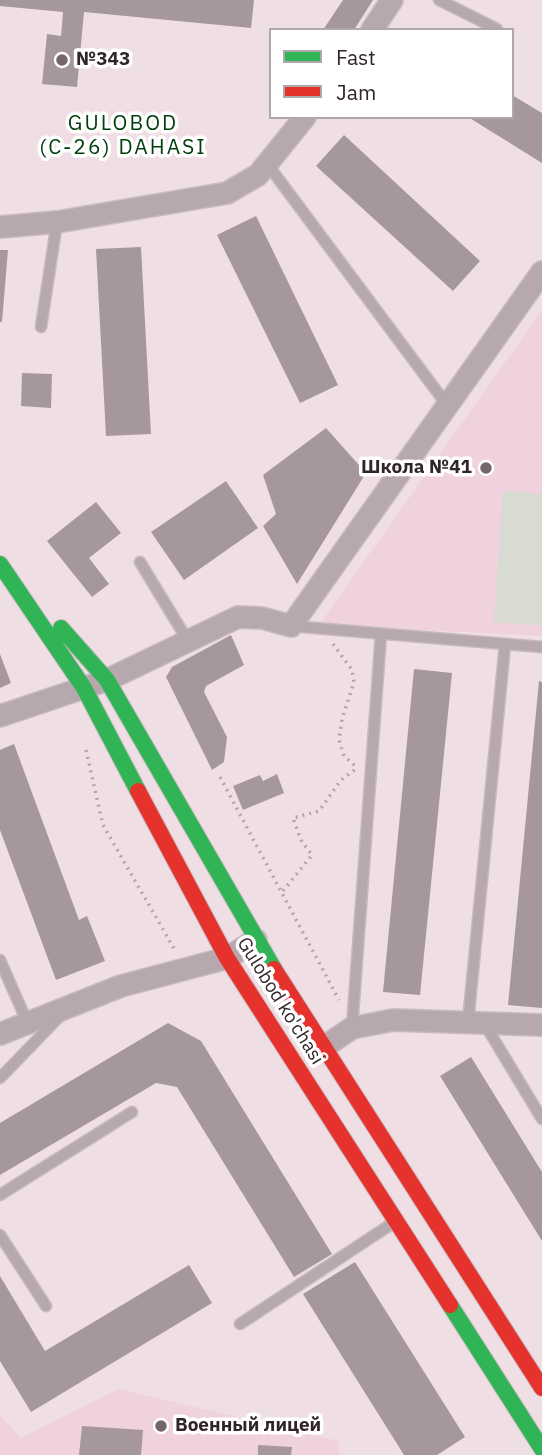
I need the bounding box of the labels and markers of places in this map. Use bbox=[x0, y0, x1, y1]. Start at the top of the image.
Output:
place label: №343 bbox=[76, 49, 130, 71]
marker: №343 bbox=[54, 52, 70, 68]
place label: Школа №41 bbox=[361, 457, 472, 479]
marker: Школа №41 bbox=[478, 460, 494, 476]
place label: Военный лицей bbox=[175, 1415, 321, 1437]
marker: Военный лицей bbox=[153, 1418, 169, 1434]

